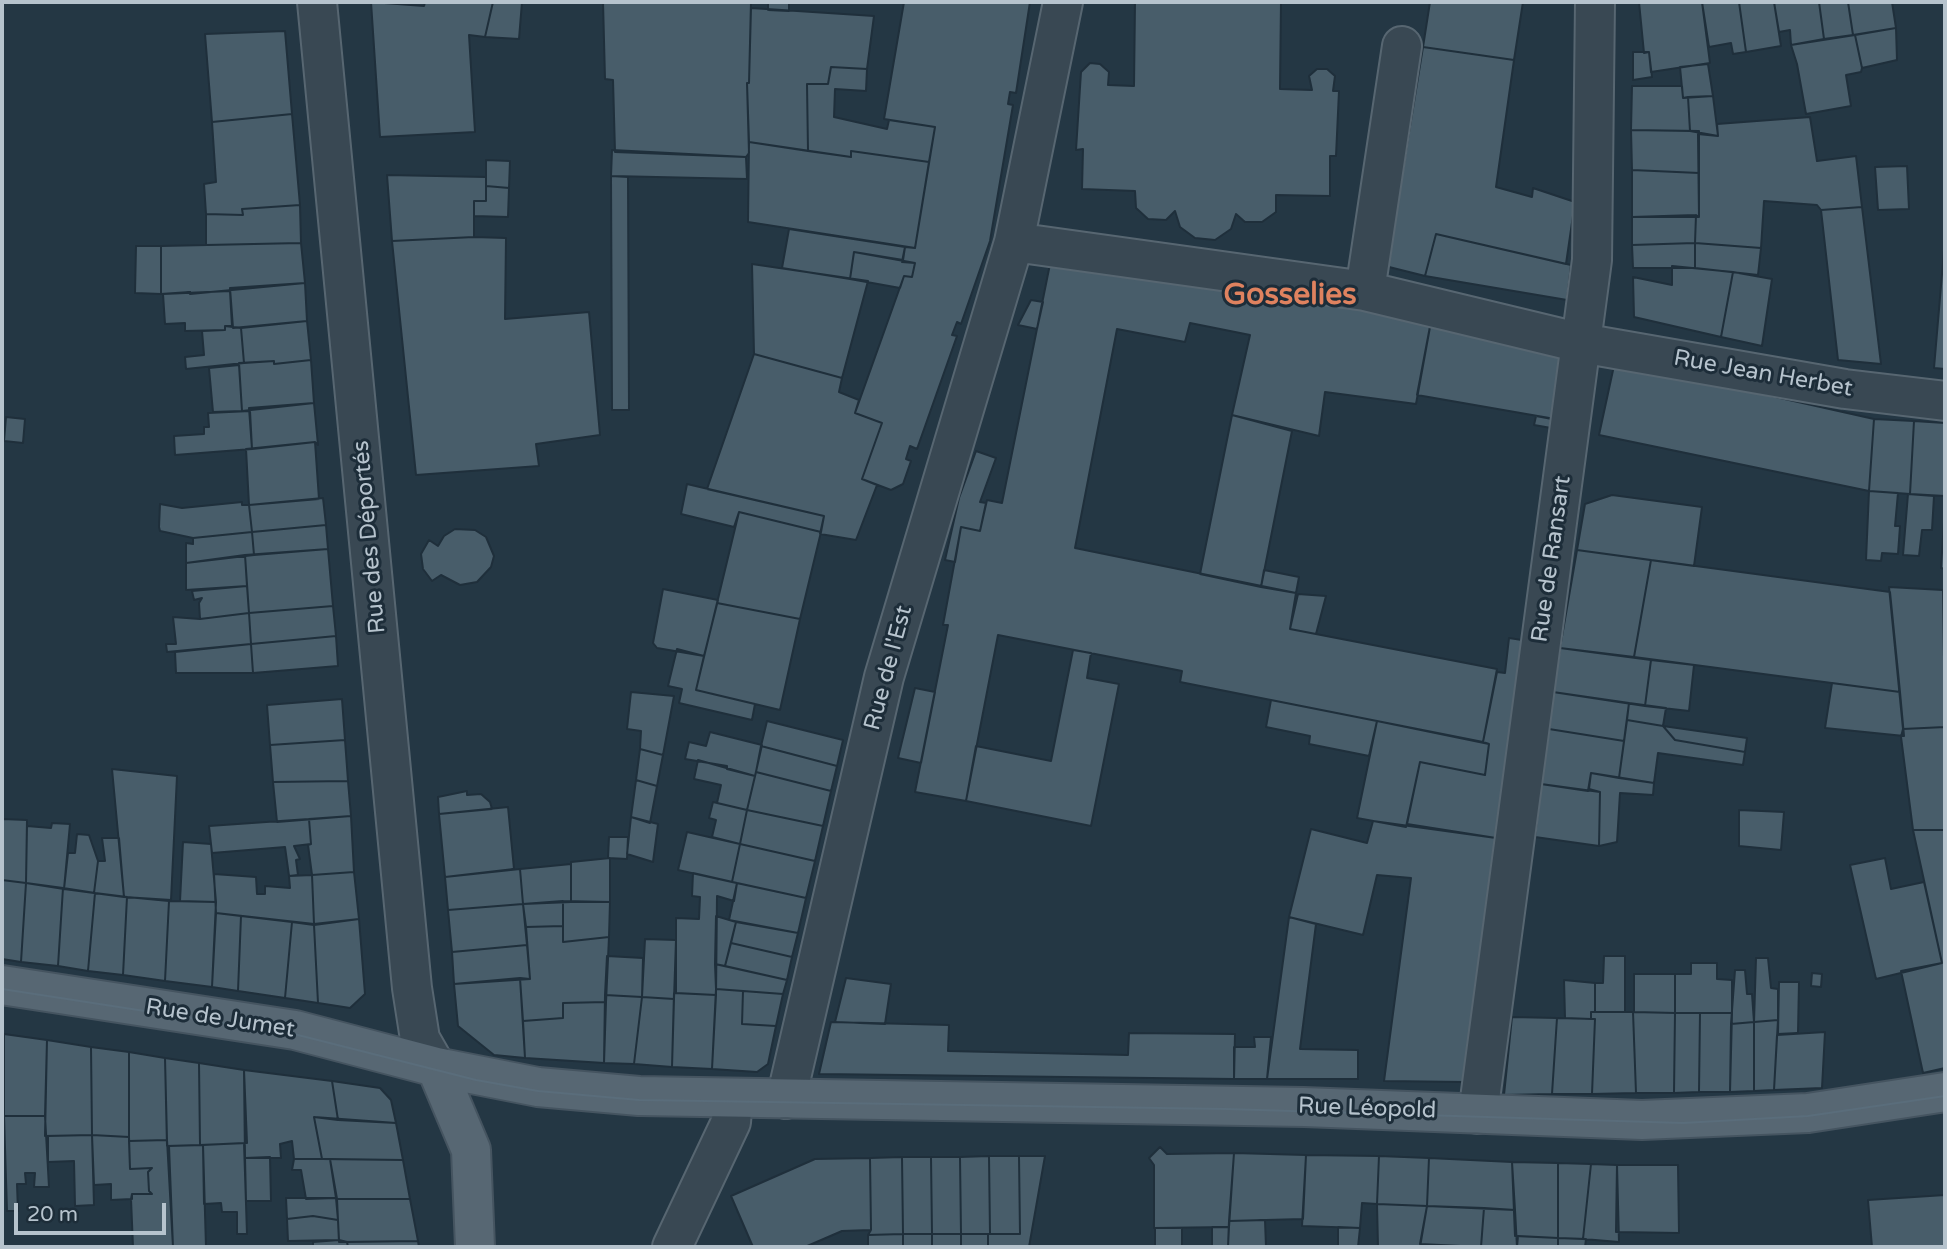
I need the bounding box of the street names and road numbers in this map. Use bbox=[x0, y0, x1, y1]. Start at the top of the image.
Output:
street label: Rue Jean Herbet bbox=[1671, 345, 1855, 403]
street label: Rue des Déportés bbox=[348, 439, 392, 635]
street label: Rue de Ransart bbox=[1527, 474, 1577, 644]
street label: Rue de l'Est bbox=[859, 603, 919, 733]
street label: Rue de Jumet bbox=[144, 994, 296, 1044]
street label: Rue Léopold bbox=[1297, 1093, 1437, 1125]

